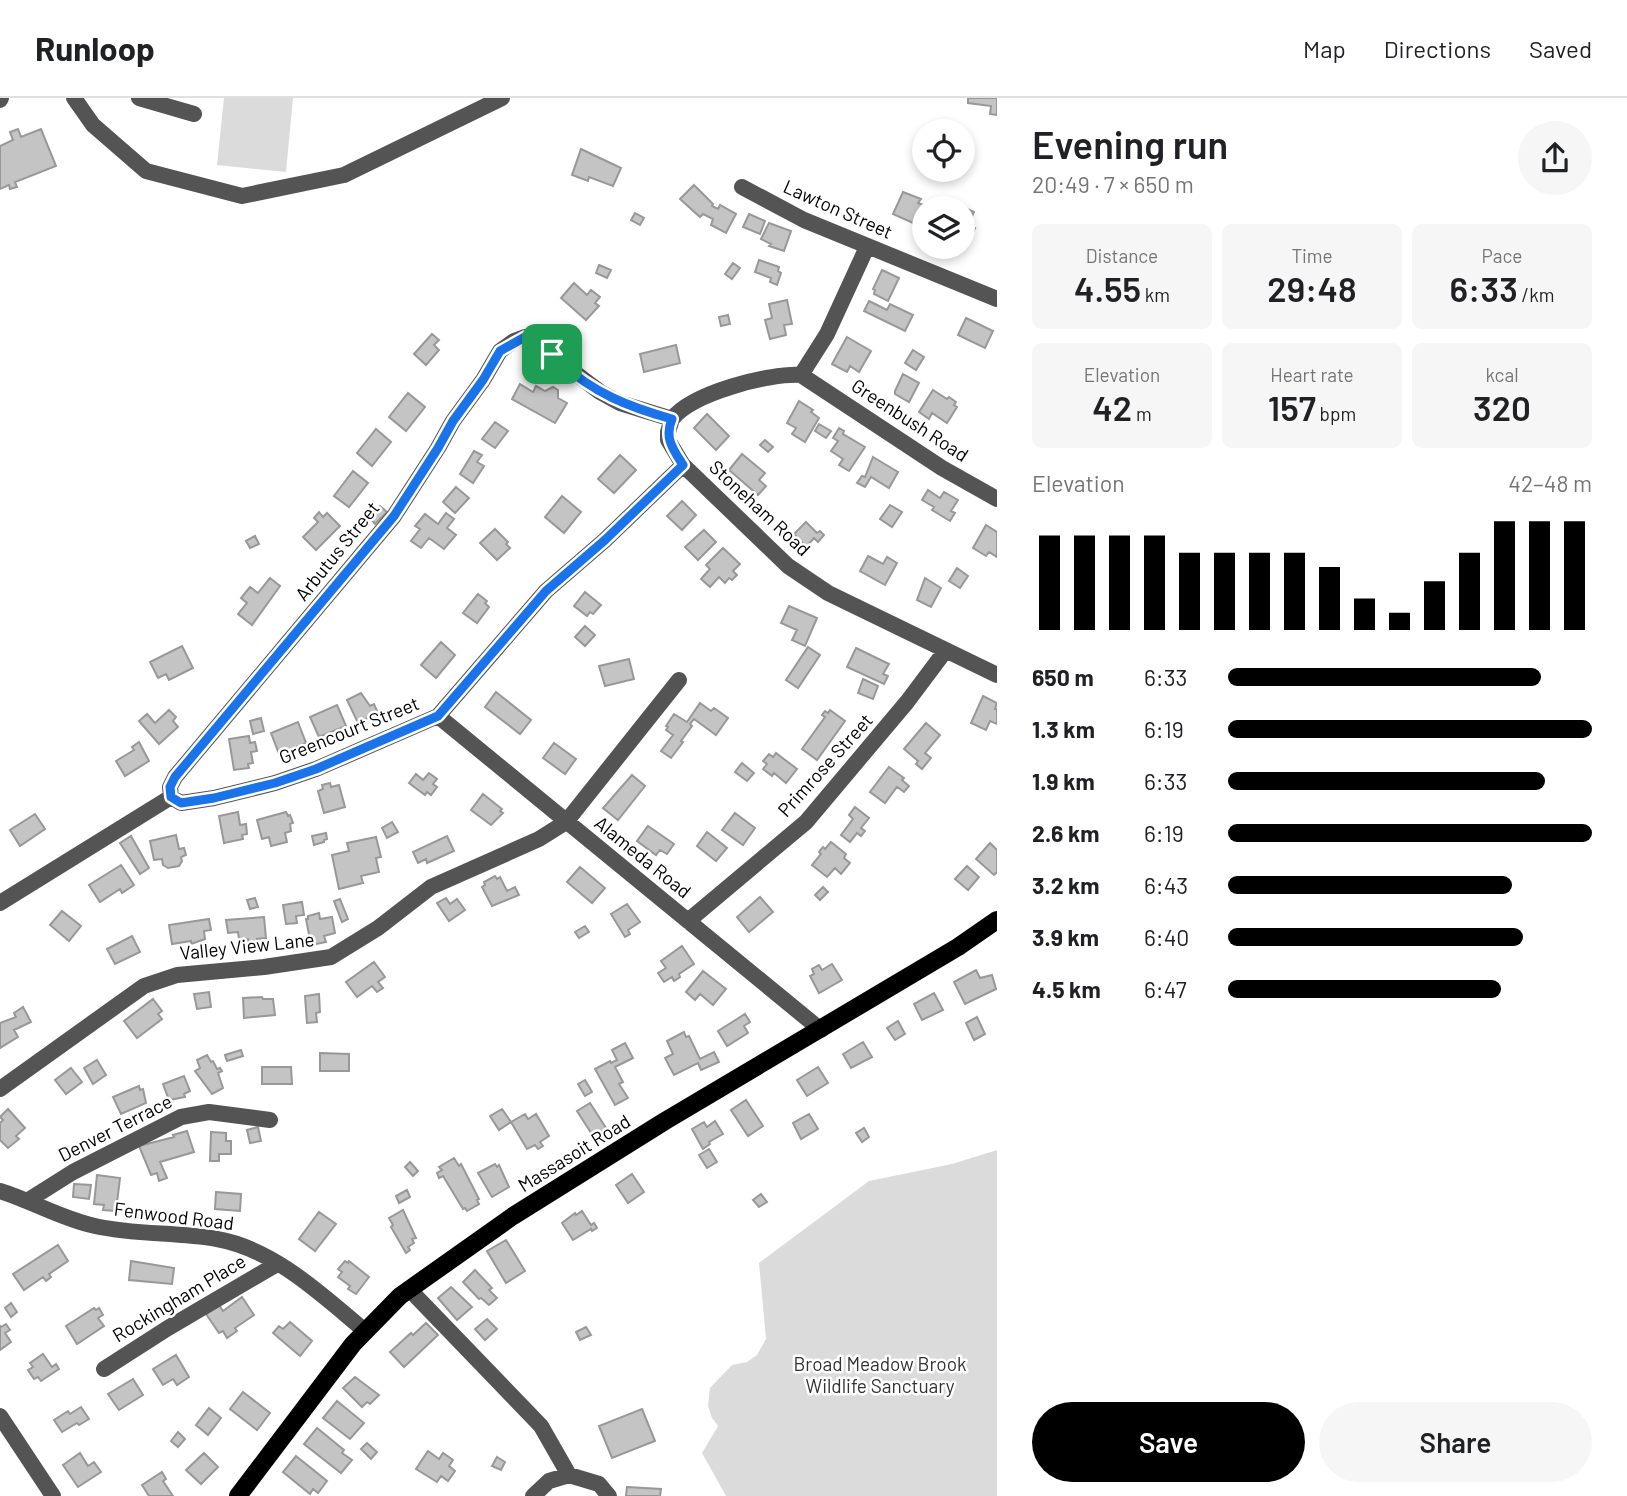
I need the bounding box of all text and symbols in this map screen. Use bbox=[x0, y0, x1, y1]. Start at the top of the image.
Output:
text: Runloop bbox=[35, 28, 155, 68]
text: Map bbox=[1303, 34, 1346, 63]
text: Directions bbox=[1384, 34, 1491, 63]
text: Saved bbox=[1529, 34, 1592, 63]
map controls bbox=[912, 119, 975, 259]
button: locate bbox=[912, 119, 975, 182]
text: Evening run bbox=[1032, 121, 1228, 167]
button: share bbox=[1518, 121, 1592, 195]
text: 20:49 · 7 × 650 m bbox=[1032, 170, 1194, 198]
street label: Lawton Street bbox=[780, 174, 896, 243]
button: layers bbox=[912, 196, 975, 259]
text: Distance bbox=[1086, 244, 1158, 267]
text: Time bbox=[1291, 244, 1333, 267]
text: Pace bbox=[1482, 244, 1522, 267]
text: 4.55 bbox=[1074, 267, 1141, 309]
text: 29:48 bbox=[1267, 267, 1357, 309]
text: 6:33 bbox=[1450, 267, 1518, 309]
text: km bbox=[1141, 283, 1170, 306]
text: /km bbox=[1518, 283, 1554, 306]
pin bbox=[522, 324, 582, 384]
icon: arrive bbox=[533, 335, 571, 373]
text: Elevation bbox=[1084, 363, 1160, 386]
text: Heart rate bbox=[1270, 363, 1354, 386]
text: kcal bbox=[1485, 363, 1519, 386]
street label: Greenbush Road bbox=[848, 373, 973, 466]
text: 42 bbox=[1092, 386, 1132, 428]
text: 157 bbox=[1268, 386, 1316, 428]
text: 320 bbox=[1473, 386, 1531, 428]
text: m bbox=[1132, 402, 1152, 425]
text: bpm bbox=[1316, 402, 1356, 425]
street label: Stoneham Road bbox=[705, 455, 816, 560]
text: Elevation bbox=[1032, 469, 1125, 497]
text: 42–48 m bbox=[1508, 469, 1592, 497]
street label: Arbutus Street bbox=[290, 496, 384, 605]
text: 650 m bbox=[1032, 663, 1094, 691]
text: 6:33 bbox=[1144, 663, 1187, 691]
street label: Greencourt Street bbox=[275, 691, 422, 768]
street label: Primrose Street bbox=[772, 708, 877, 821]
text: 1.3 km bbox=[1032, 715, 1095, 743]
text: 6:19 bbox=[1144, 715, 1184, 743]
text: 1.9 km bbox=[1032, 767, 1095, 795]
text: 6:33 bbox=[1144, 767, 1187, 795]
street label: Alameda Road bbox=[591, 811, 696, 902]
text: 2.6 km bbox=[1032, 819, 1100, 847]
text: 6:19 bbox=[1144, 819, 1184, 847]
text: 3.2 km bbox=[1032, 871, 1100, 899]
text: 6:43 bbox=[1144, 871, 1188, 899]
text: 3.9 km bbox=[1032, 923, 1099, 951]
text: 6:40 bbox=[1144, 923, 1189, 951]
street label: Valley View Lane bbox=[178, 927, 315, 964]
text: 4.5 km bbox=[1032, 975, 1101, 1003]
text: 6:47 bbox=[1144, 975, 1187, 1003]
street label: Denver Terrace bbox=[54, 1089, 175, 1166]
street label: Massasoit Road bbox=[513, 1109, 634, 1196]
street label: Fenwood Road bbox=[113, 1197, 235, 1234]
street label: Rockingham Place bbox=[108, 1249, 250, 1346]
park label: Broad Meadow Brook Wildlife Sanctuary bbox=[793, 1352, 967, 1397]
button: Save bbox=[1032, 1402, 1305, 1482]
button: Share bbox=[1319, 1402, 1592, 1482]

